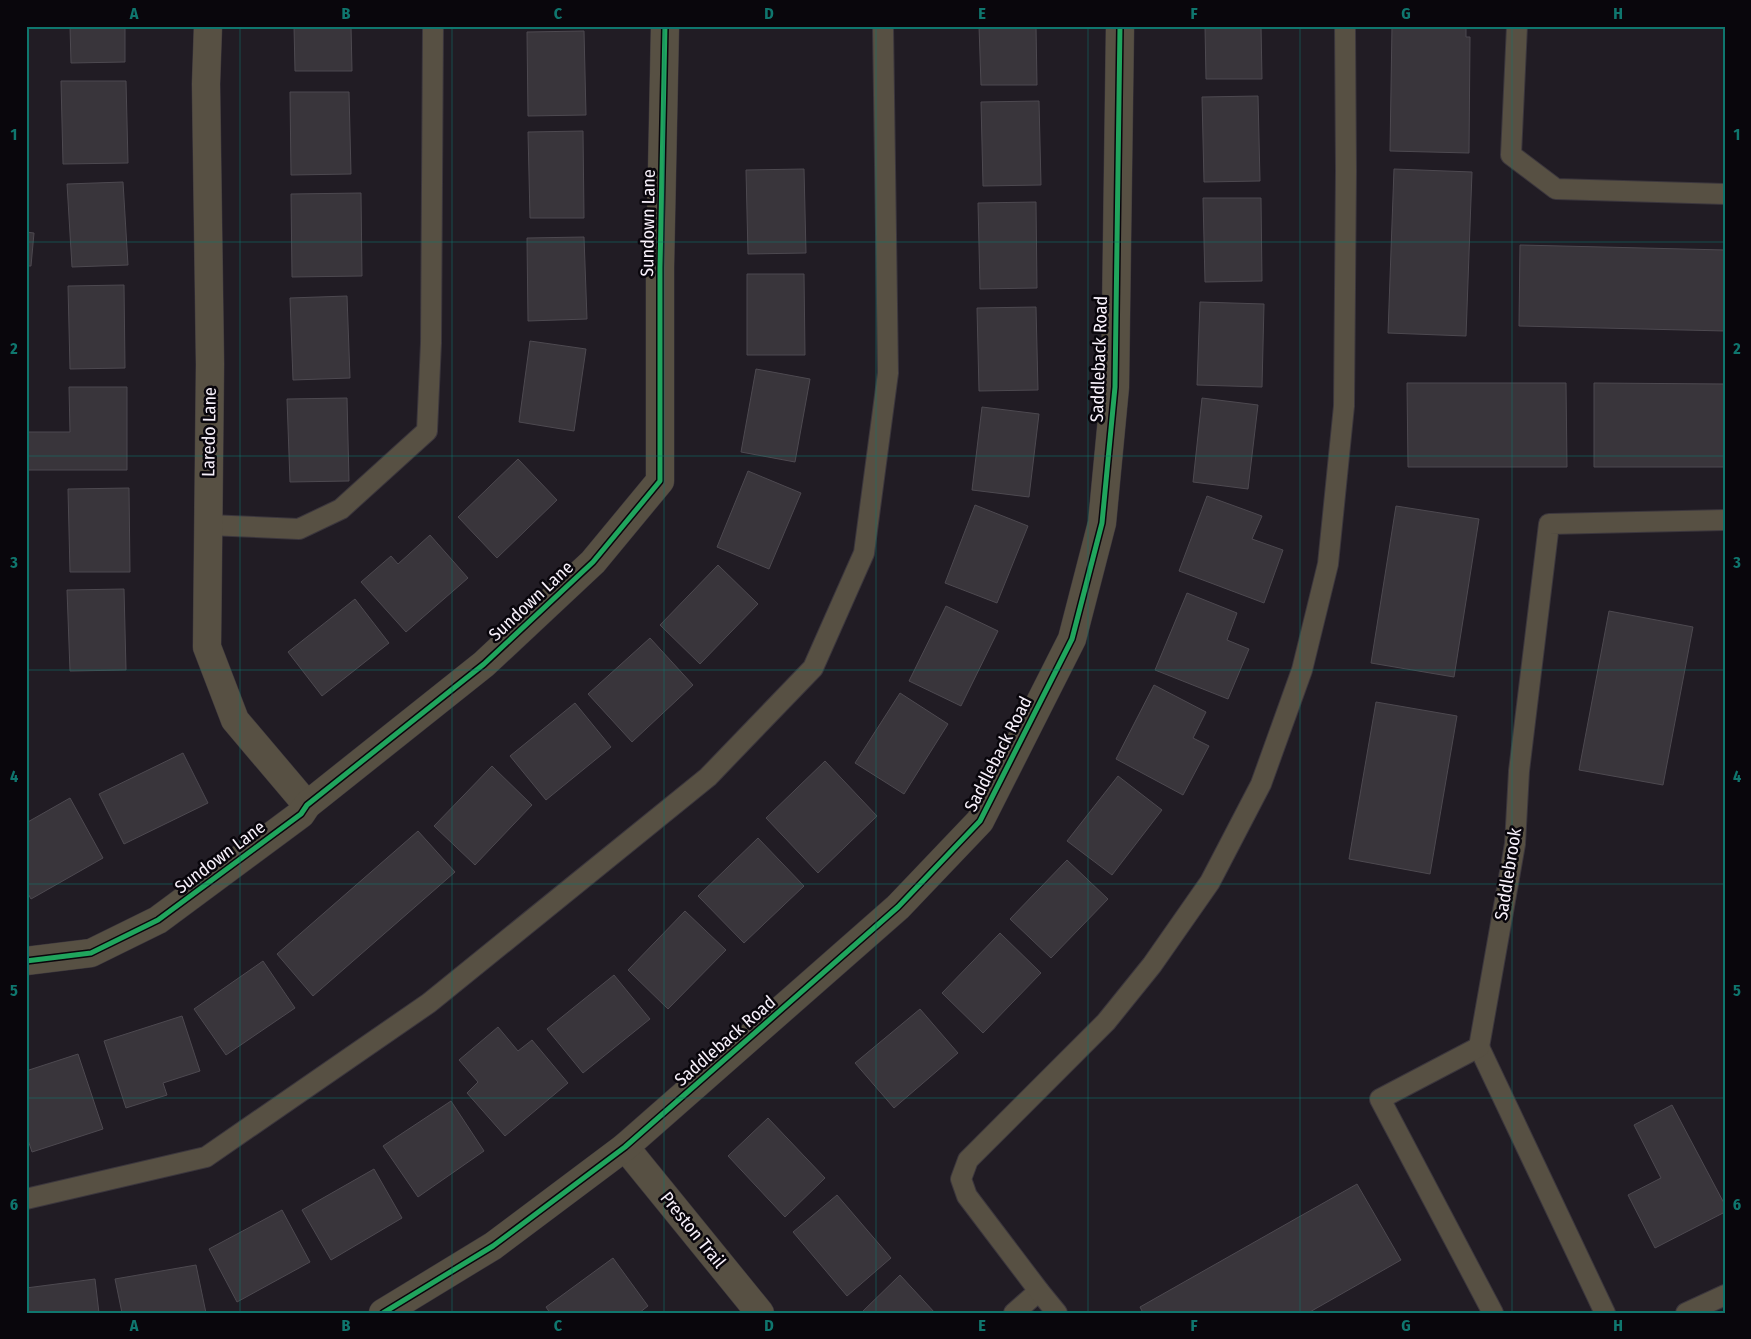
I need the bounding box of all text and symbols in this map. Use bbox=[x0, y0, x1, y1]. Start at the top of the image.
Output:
text: A bbox=[129, 4, 139, 23]
text: B bbox=[342, 4, 351, 23]
text: C bbox=[554, 4, 563, 23]
text: D bbox=[764, 4, 774, 23]
text: E bbox=[978, 4, 986, 23]
text: F bbox=[1190, 4, 1198, 23]
text: G bbox=[1401, 4, 1411, 23]
text: H bbox=[1613, 4, 1623, 23]
text: 1 bbox=[11, 125, 17, 144]
text: 1 bbox=[1734, 125, 1740, 144]
street label: Sundown Lane bbox=[636, 169, 660, 277]
street label: Saddleback Road bbox=[1086, 295, 1112, 423]
text: 2 bbox=[9, 339, 18, 358]
text: 2 bbox=[1732, 339, 1741, 358]
street label: Laredo Lane bbox=[197, 387, 221, 477]
text: 3 bbox=[9, 553, 18, 572]
text: 3 bbox=[1732, 553, 1741, 572]
street label: Sundown Lane bbox=[484, 556, 578, 646]
street label: Saddleback Road bbox=[959, 693, 1037, 815]
text: 4 bbox=[10, 767, 18, 786]
text: 4 bbox=[1733, 767, 1741, 786]
street label: Sundown Lane bbox=[170, 816, 270, 898]
street label: Saddlebrook bbox=[1490, 826, 1526, 922]
text: 5 bbox=[10, 981, 18, 1000]
text: 5 bbox=[1733, 981, 1741, 1000]
street label: Saddleback Road bbox=[670, 991, 780, 1091]
street label: Preston Trail bbox=[656, 1187, 731, 1273]
text: 6 bbox=[10, 1195, 18, 1214]
text: 6 bbox=[1733, 1195, 1741, 1214]
text: A bbox=[129, 1316, 139, 1335]
text: B bbox=[342, 1316, 351, 1335]
text: C bbox=[554, 1316, 563, 1335]
text: D bbox=[764, 1316, 774, 1335]
text: E bbox=[978, 1316, 986, 1335]
text: F bbox=[1190, 1316, 1198, 1335]
text: G bbox=[1401, 1316, 1411, 1335]
text: H bbox=[1613, 1316, 1623, 1335]

